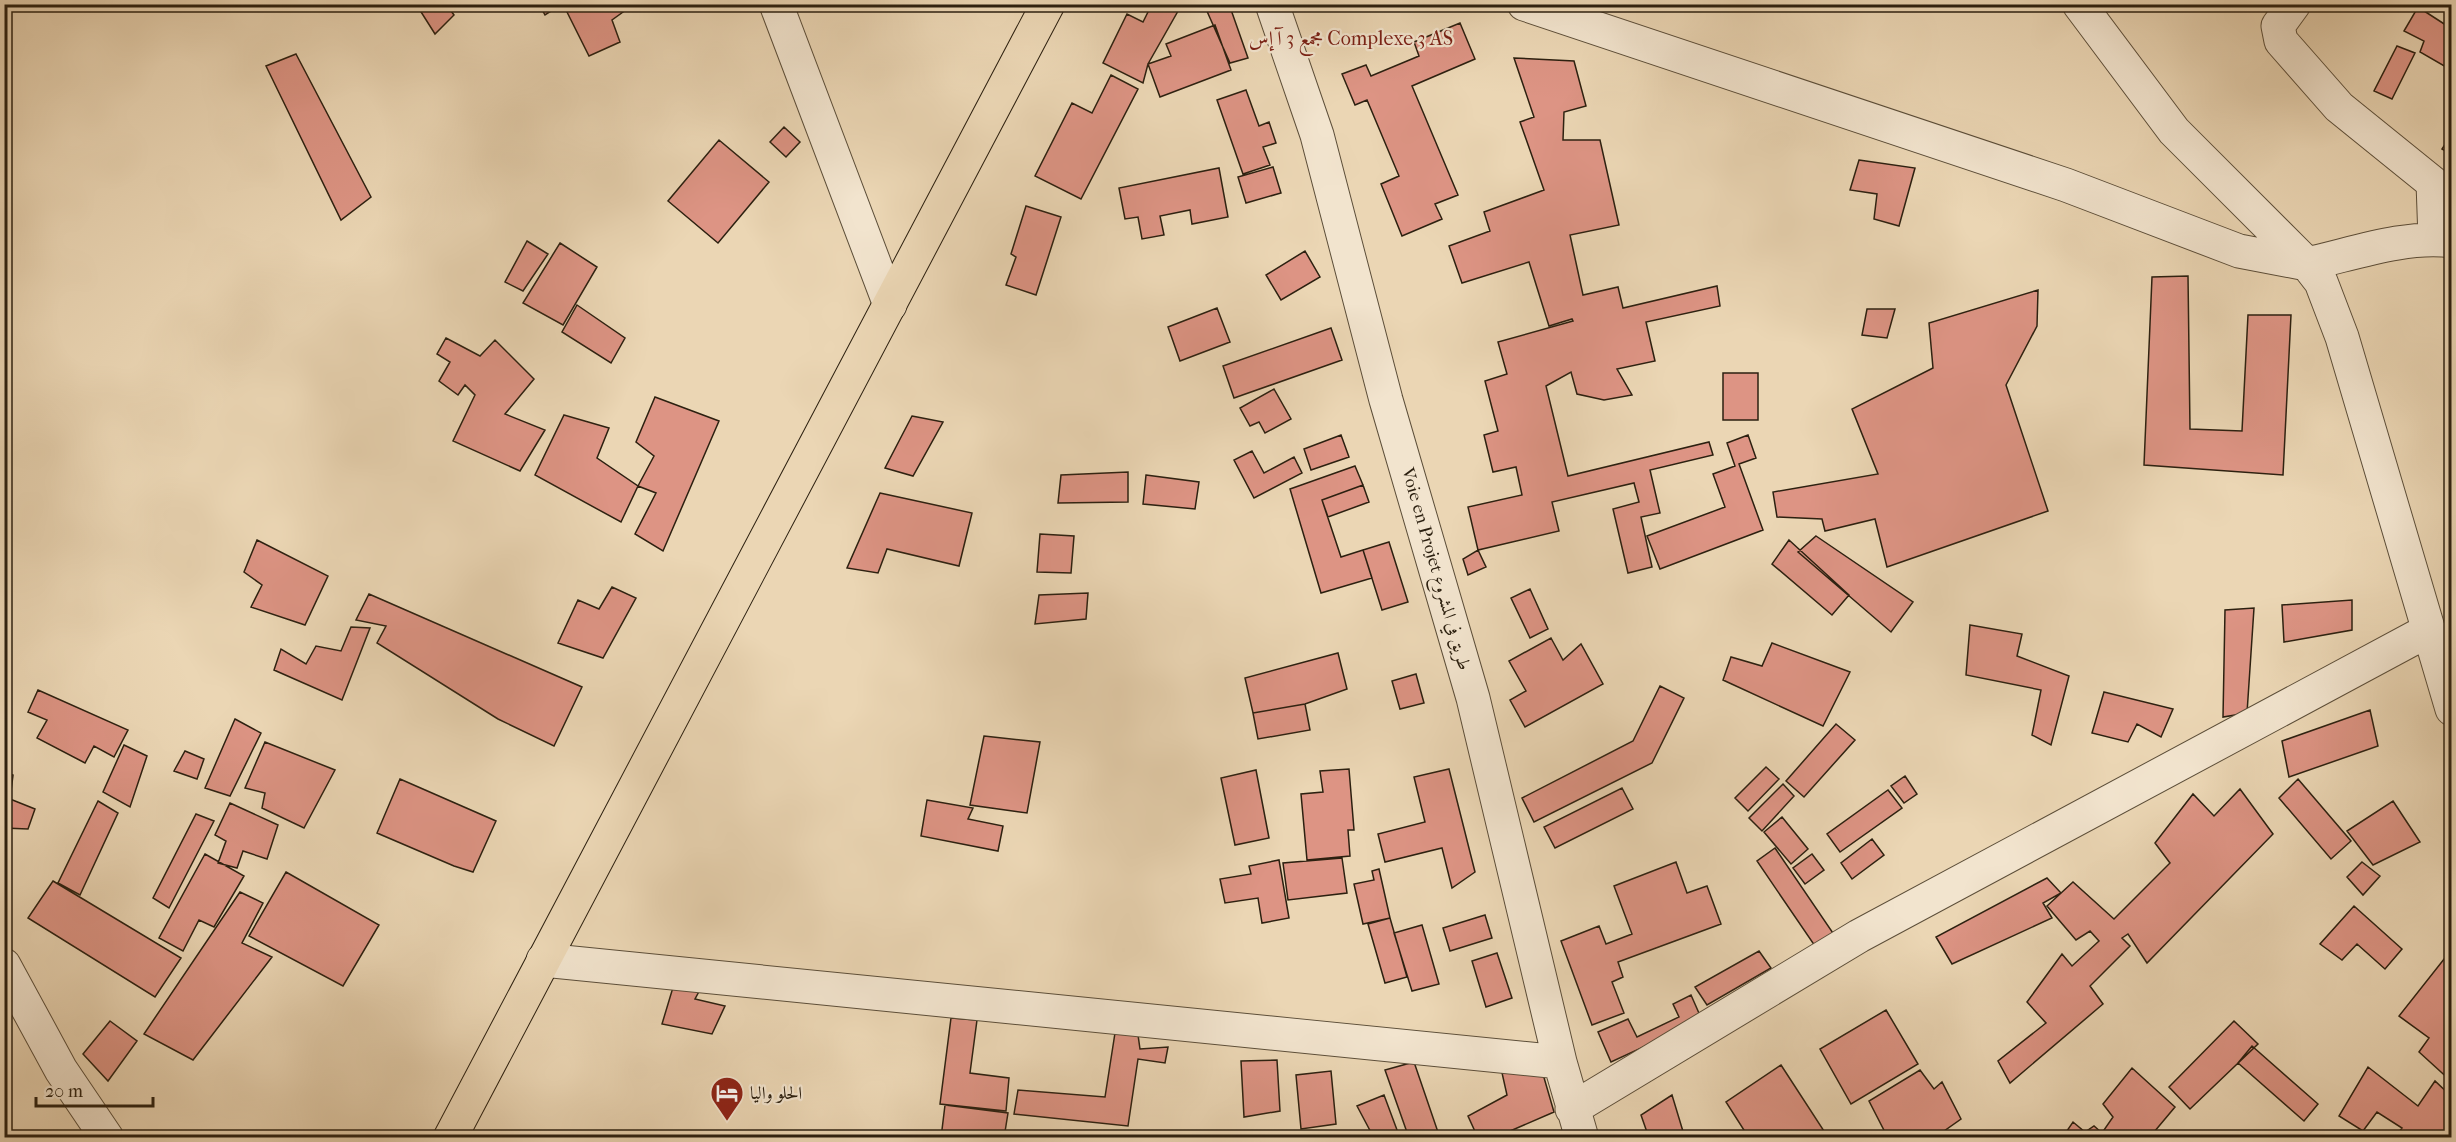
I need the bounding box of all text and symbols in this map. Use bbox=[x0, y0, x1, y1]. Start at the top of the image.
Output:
district label: مجمع 3 آ إس Complexe 3 AS bbox=[1249, 26, 1453, 56]
street label: Voie en Projet طريق في المشروع bbox=[1393, 464, 1475, 674]
scale bar bbox=[36, 1070, 153, 1108]
hotel icon: الحلو واليا bbox=[709, 1075, 745, 1122]
text: 20 m bbox=[45, 1081, 83, 1102]
place label: الحلو واليا bbox=[750, 1083, 802, 1104]

